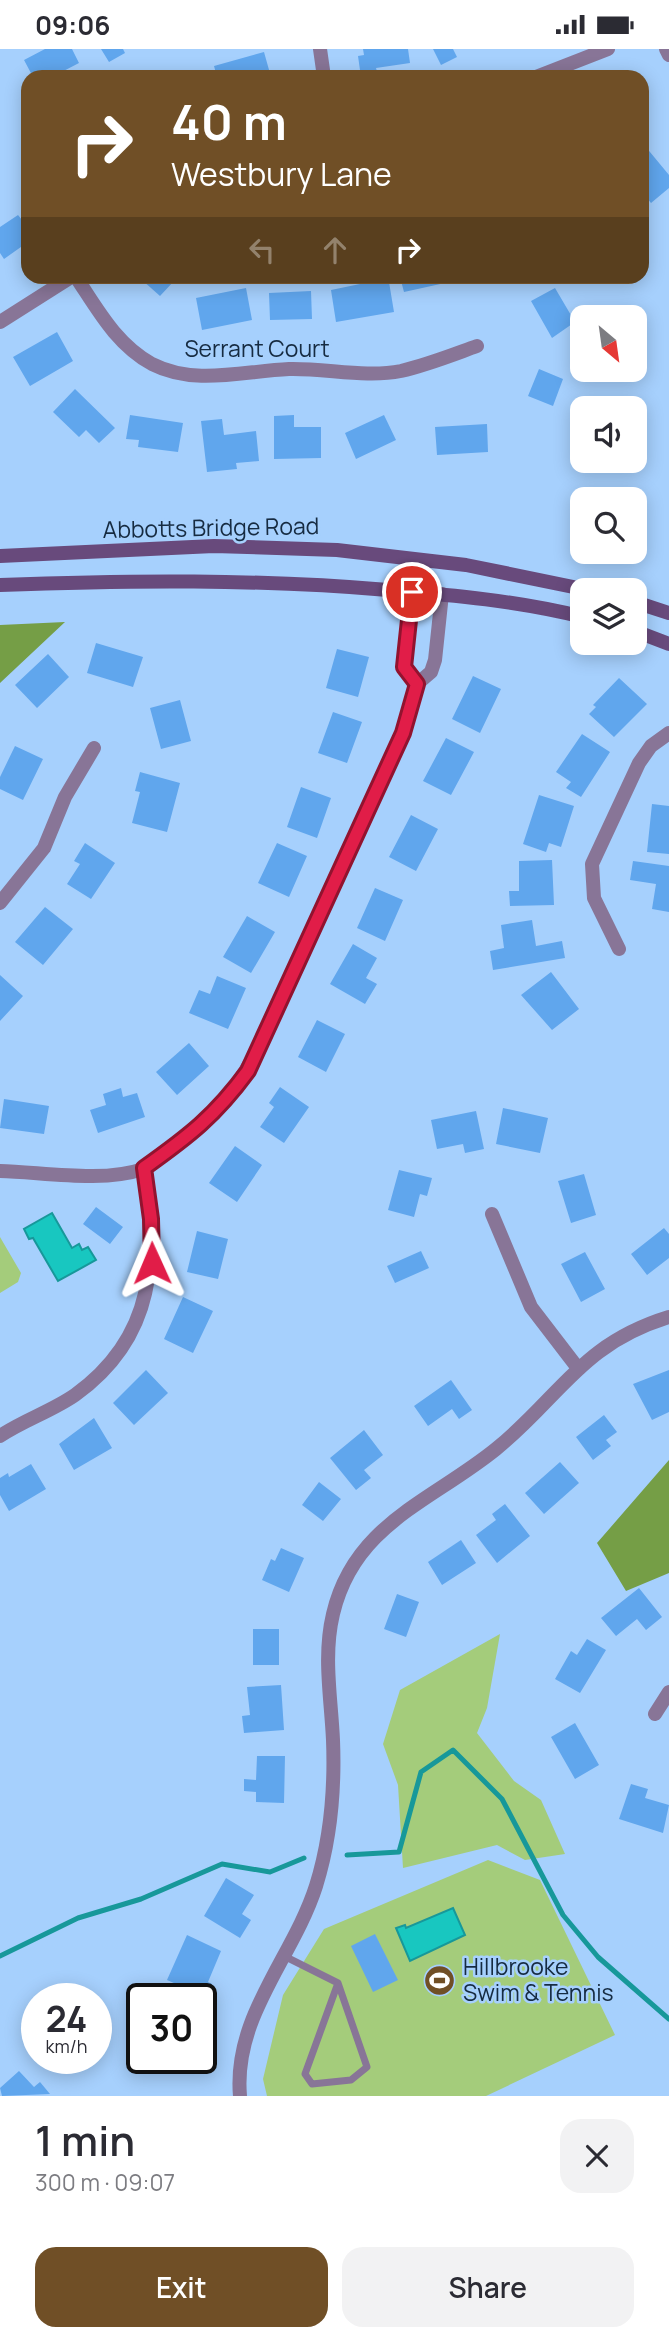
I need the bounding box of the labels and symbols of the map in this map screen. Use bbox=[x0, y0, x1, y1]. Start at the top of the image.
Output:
north arrow bbox=[570, 305, 648, 381]
street label: Serrant Court bbox=[184, 332, 330, 364]
street label: Abbotts Bridge Road bbox=[102, 509, 320, 545]
pin bbox=[382, 562, 442, 622]
position arrow bbox=[115, 1226, 189, 1300]
place label: Hillbrooke Swim & Tennis bbox=[463, 1950, 614, 2008]
sports icon: Hillbrooke Swim & Tennis bbox=[423, 1963, 457, 1997]
speed limit sign: 30 bbox=[126, 1983, 217, 2074]

